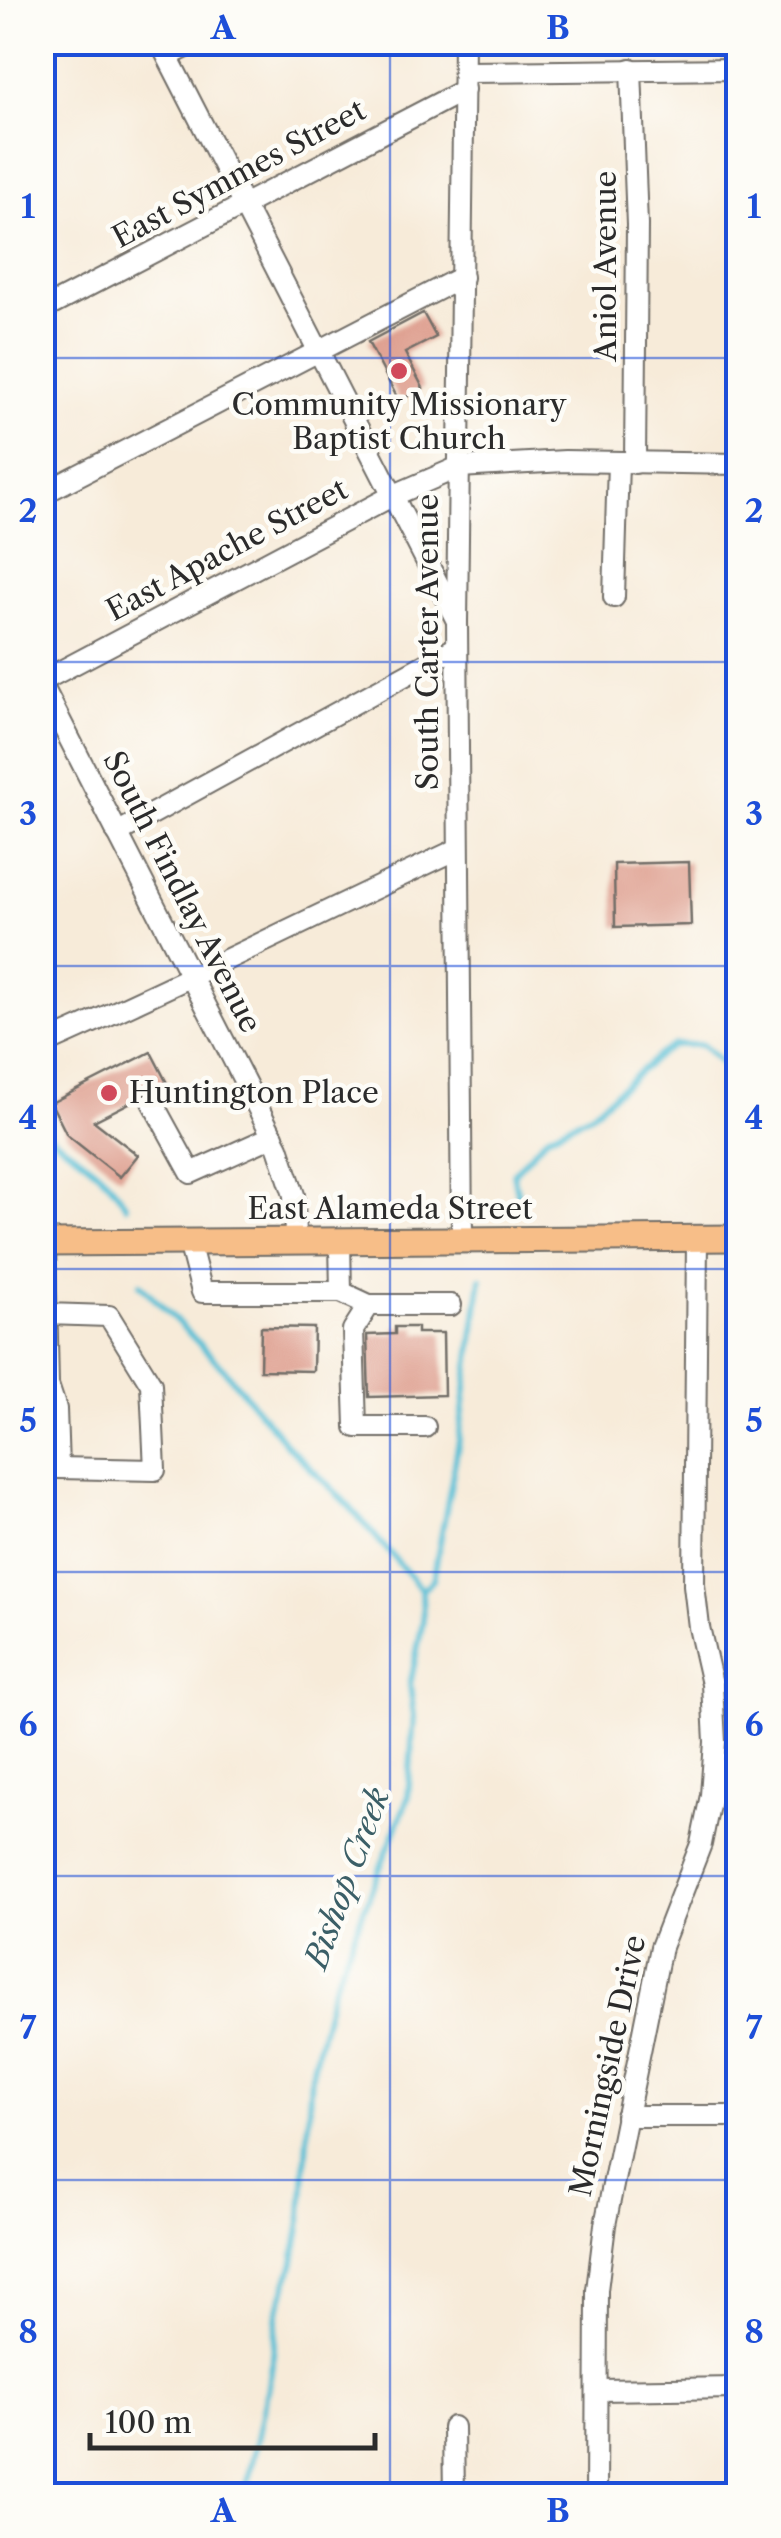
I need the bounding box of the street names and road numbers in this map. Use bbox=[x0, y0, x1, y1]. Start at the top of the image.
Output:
street label: East Symmes Street bbox=[106, 91, 372, 256]
street label: Aniol Avenue bbox=[587, 171, 624, 362]
street label: East Apache Street bbox=[100, 470, 354, 629]
street label: South Carter Avenue bbox=[409, 494, 446, 790]
street label: South Findlay Avenue bbox=[95, 745, 270, 1039]
street label: East Alameda Street bbox=[247, 1190, 533, 1227]
street label: Morningside Drive bbox=[562, 1932, 653, 2200]

